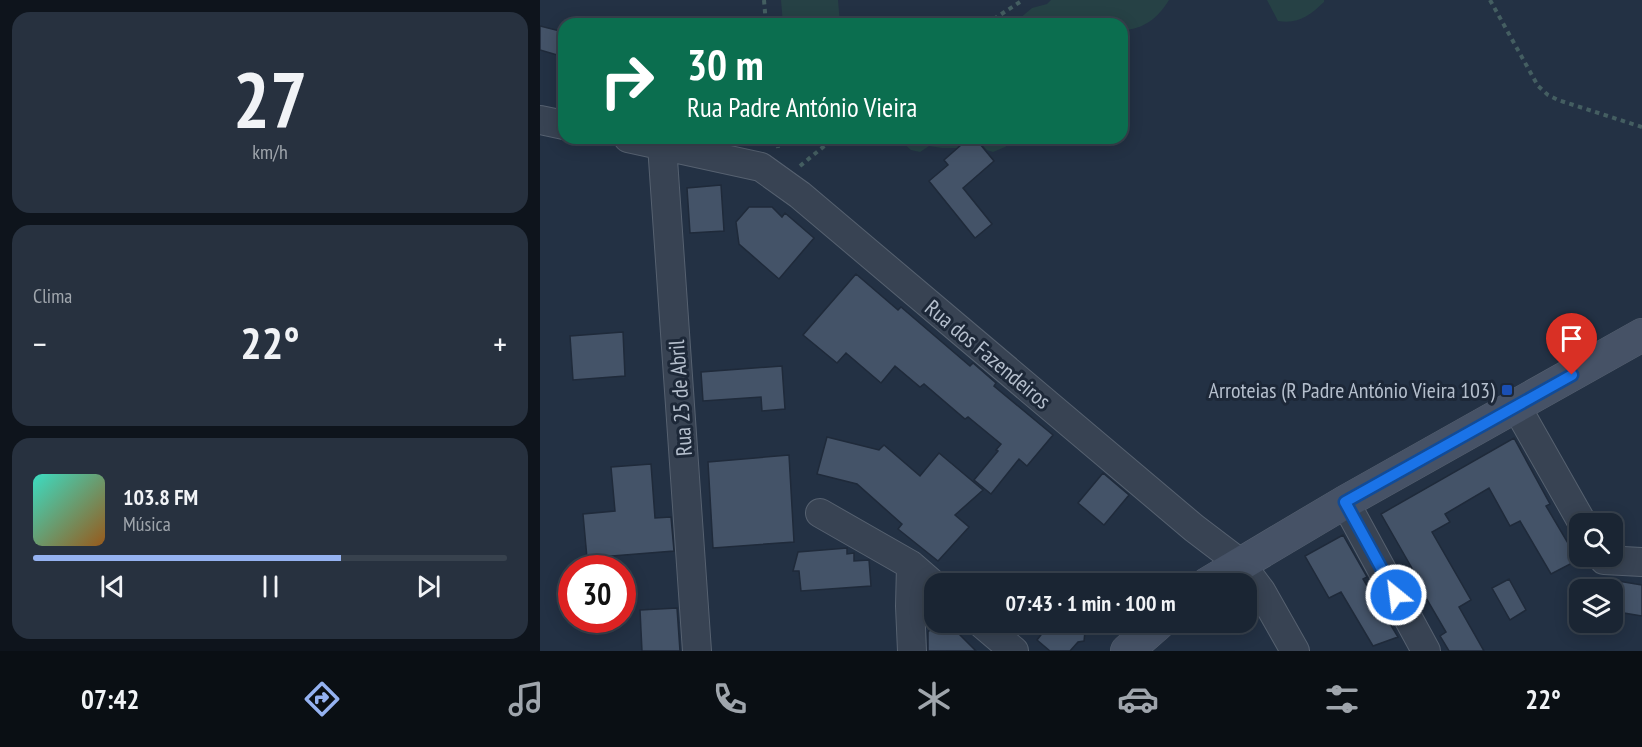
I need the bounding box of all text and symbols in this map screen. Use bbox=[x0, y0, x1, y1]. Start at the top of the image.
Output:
text: 30 m bbox=[687, 37, 764, 92]
icon: right bbox=[588, 42, 666, 120]
text: 27 bbox=[233, 49, 307, 150]
text: Rua Padre António Vieira bbox=[687, 90, 917, 124]
text: km/h bbox=[252, 139, 288, 165]
text: Clima bbox=[33, 283, 72, 309]
street label: Rua dos Fazendeiros bbox=[920, 293, 1056, 415]
text: 22° bbox=[240, 313, 300, 371]
pin bbox=[1546, 313, 1597, 375]
text: − bbox=[33, 322, 47, 365]
text: + bbox=[493, 322, 507, 365]
icon: arrive bbox=[1555, 322, 1588, 355]
street label: Rua 25 de Abril bbox=[662, 338, 698, 457]
place label: Arroteias (R Padre António Vieira 103) bbox=[1209, 376, 1496, 404]
marker: Arroteias (R Padre António Vieira 103) bbox=[1500, 383, 1514, 397]
text: 103.8 FM bbox=[123, 483, 198, 511]
text: Música bbox=[123, 511, 171, 537]
map controls bbox=[1569, 513, 1623, 633]
button: search bbox=[1569, 513, 1623, 567]
speed limit sign: 30 bbox=[558, 555, 636, 633]
position arrow bbox=[1364, 563, 1428, 627]
icon: previous bbox=[96, 570, 129, 603]
icon: pause bbox=[254, 570, 287, 603]
icon: next bbox=[412, 570, 445, 603]
button: layers bbox=[1569, 579, 1623, 633]
text: 07:43 · 1 min · 100 m bbox=[1005, 589, 1176, 617]
icon: directions bbox=[301, 678, 343, 720]
icon: music bbox=[505, 678, 547, 720]
icon: phone bbox=[709, 678, 751, 720]
icon: climate bbox=[913, 678, 955, 720]
icon: car bbox=[1117, 678, 1159, 720]
icon: filters bbox=[1321, 678, 1363, 720]
text: 07:42 bbox=[81, 682, 139, 716]
text: 22° bbox=[1525, 682, 1561, 716]

